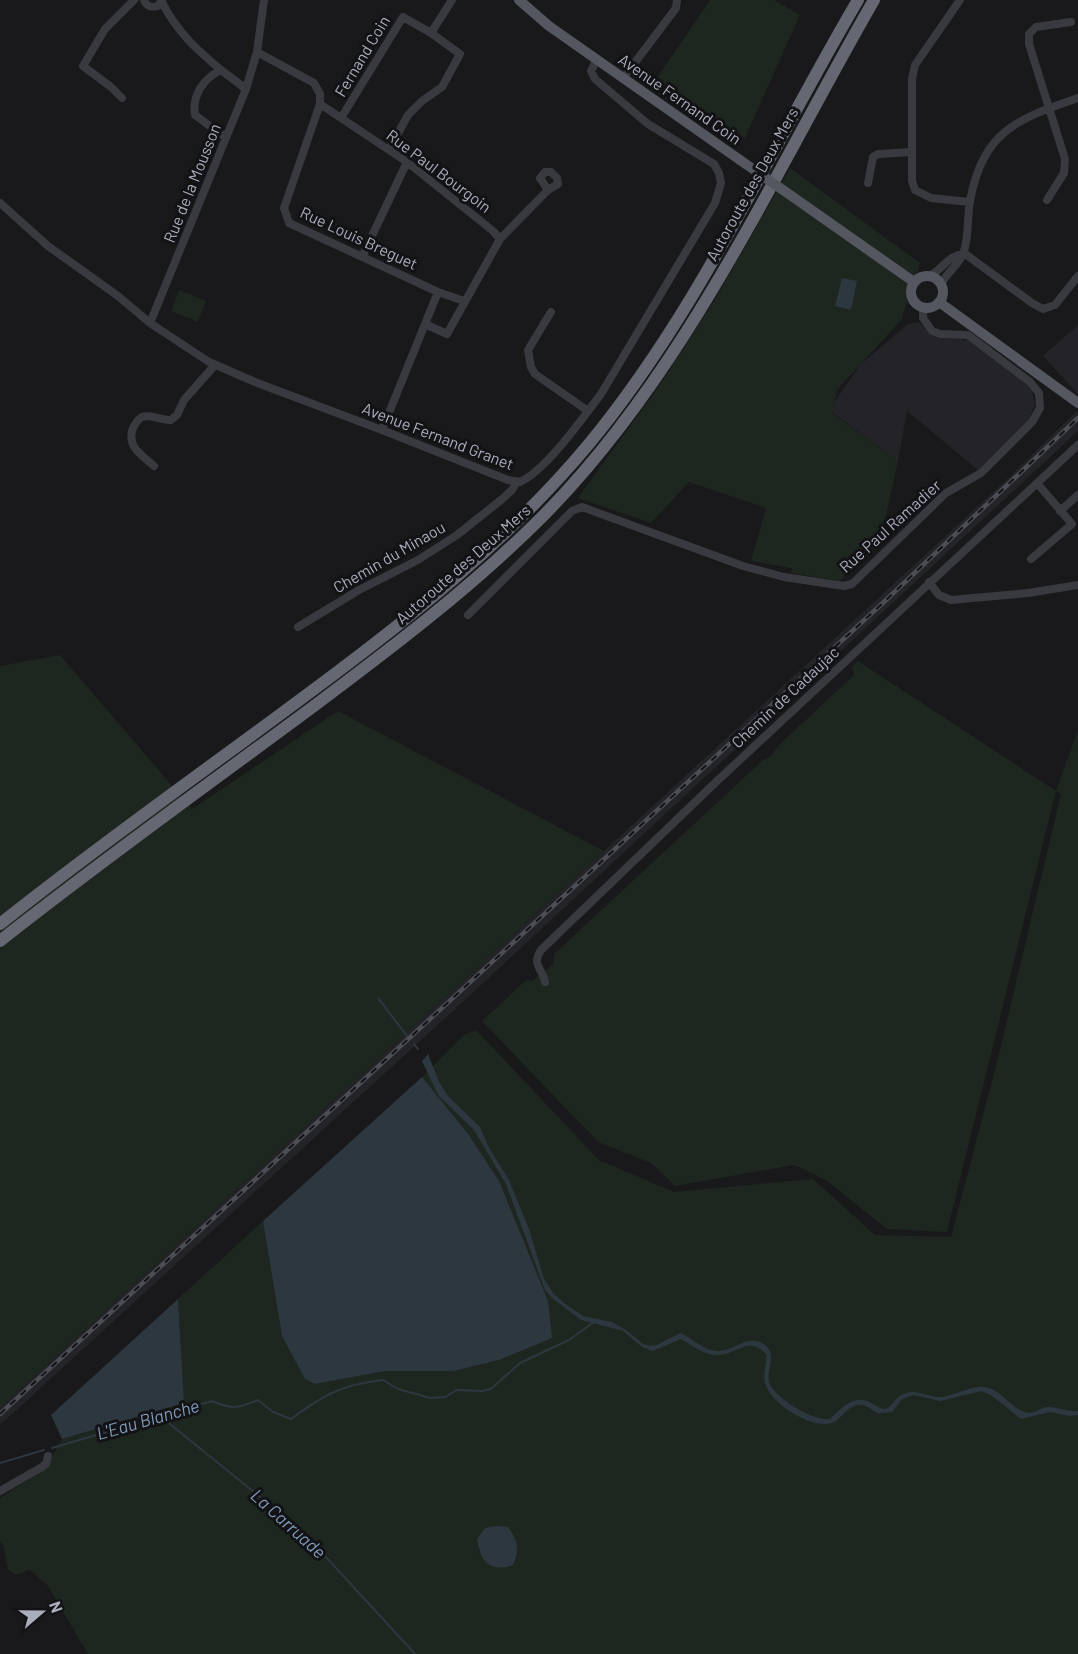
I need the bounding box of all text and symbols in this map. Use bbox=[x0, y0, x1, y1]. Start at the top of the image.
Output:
street label: Fernand Coin bbox=[330, 12, 393, 100]
street label: Avenue Fernand Coin bbox=[615, 49, 745, 148]
street label: Autoroute des Deux Mers bbox=[702, 104, 802, 264]
street label: Rue de la Mousson bbox=[159, 120, 224, 245]
street label: Rue Paul Bourgoin bbox=[383, 125, 495, 216]
street label: Rue Louis Breguet bbox=[298, 202, 421, 273]
street label: Avenue Fernand Granet bbox=[360, 398, 517, 473]
street label: Rue Paul Ramadier bbox=[835, 475, 944, 576]
street label: Autoroute des Deux Mers bbox=[391, 500, 534, 627]
street label: Chemin du Minaou bbox=[329, 517, 448, 596]
street label: Chemin de Cadaujac bbox=[727, 642, 842, 751]
water label: L'Eau Blanche bbox=[94, 1394, 202, 1444]
water label: La Carruade bbox=[247, 1484, 331, 1563]
north arrow bbox=[12, 1582, 72, 1642]
text: N bbox=[46, 1598, 67, 1615]

